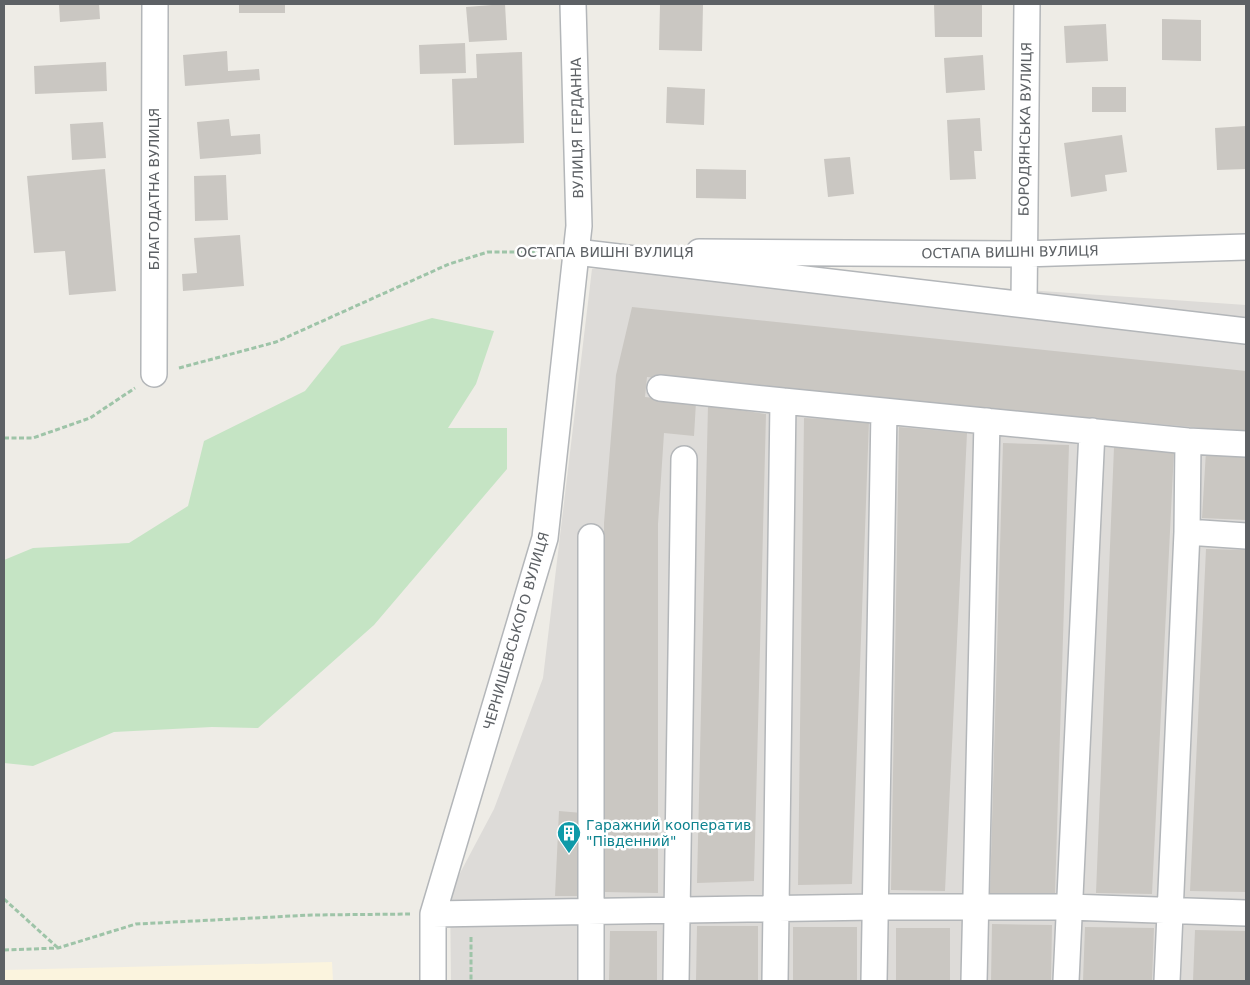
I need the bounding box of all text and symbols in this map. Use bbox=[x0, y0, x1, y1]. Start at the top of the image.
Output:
street label: БОРОДЯНСЬКА ВУЛИЦЯ bbox=[1015, 42, 1035, 216]
street label: ВУЛИЦЯ ГЕРДАННА bbox=[568, 57, 586, 199]
street label: БЛАГОДАТНА ВУЛИЦЯ bbox=[146, 108, 162, 270]
street label: ОСТАПА ВИШНІ ВУЛИЦЯ bbox=[921, 242, 1099, 262]
street label: ОСТАПА ВИШНІ ВУЛИЦЯ bbox=[516, 244, 694, 260]
street label: ЧЕРНИШЕВСЬКОГО ВУЛИЦЯ bbox=[480, 530, 552, 732]
place label: Гаражний кооператив "Південний" bbox=[586, 817, 751, 849]
building icon: Гаражний кооператив "Південний" bbox=[556, 820, 582, 854]

